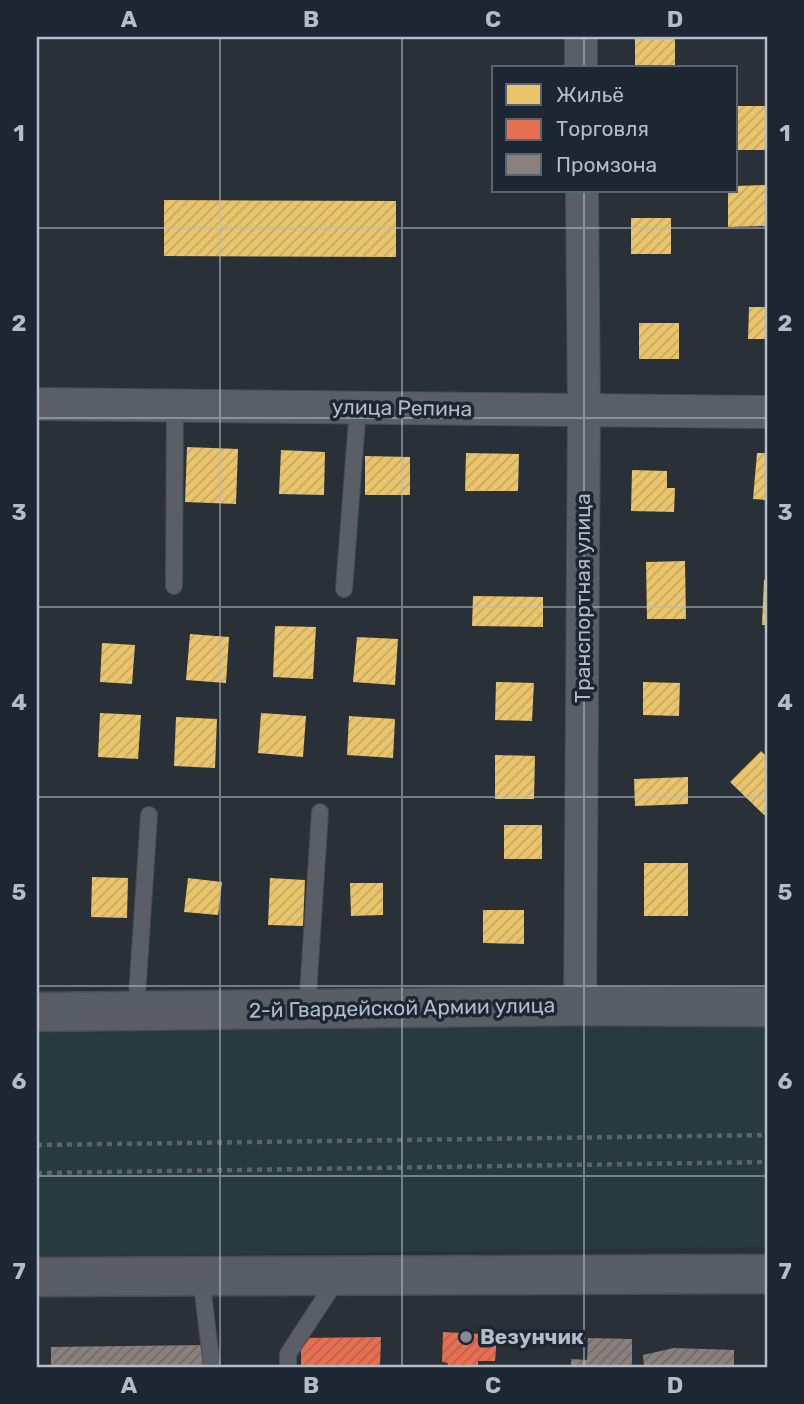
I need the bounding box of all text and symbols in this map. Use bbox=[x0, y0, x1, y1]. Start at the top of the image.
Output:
text: A bbox=[121, 5, 138, 33]
text: B bbox=[303, 5, 319, 33]
text: C bbox=[485, 5, 501, 33]
text: D bbox=[667, 5, 683, 33]
legend bbox=[492, 66, 738, 192]
text: Жильё bbox=[556, 82, 624, 107]
text: Торговля bbox=[556, 116, 649, 141]
text: 1 bbox=[13, 119, 25, 147]
text: 1 bbox=[779, 119, 791, 147]
text: Промзона bbox=[556, 152, 657, 177]
text: 2 bbox=[12, 309, 26, 337]
text: 2 bbox=[778, 309, 792, 337]
street label: улица Репина bbox=[332, 394, 472, 421]
street label: Транспортная улица bbox=[570, 493, 595, 703]
text: 3 bbox=[11, 498, 27, 526]
text: 3 bbox=[777, 498, 793, 526]
text: 4 bbox=[11, 688, 27, 716]
text: 4 bbox=[777, 688, 793, 716]
text: 5 bbox=[12, 878, 27, 906]
text: 5 bbox=[778, 878, 793, 906]
street label: 2-й Гвардейской Армии улица bbox=[249, 992, 555, 1023]
text: 6 bbox=[12, 1067, 27, 1095]
text: 6 bbox=[778, 1067, 793, 1095]
text: 7 bbox=[12, 1257, 26, 1285]
text: 7 bbox=[778, 1257, 792, 1285]
place label: Везунчик bbox=[480, 1324, 584, 1349]
marker: Везунчик bbox=[458, 1329, 474, 1345]
text: A bbox=[121, 1371, 138, 1399]
text: B bbox=[303, 1371, 319, 1399]
text: C bbox=[485, 1371, 501, 1399]
text: D bbox=[667, 1371, 683, 1399]

